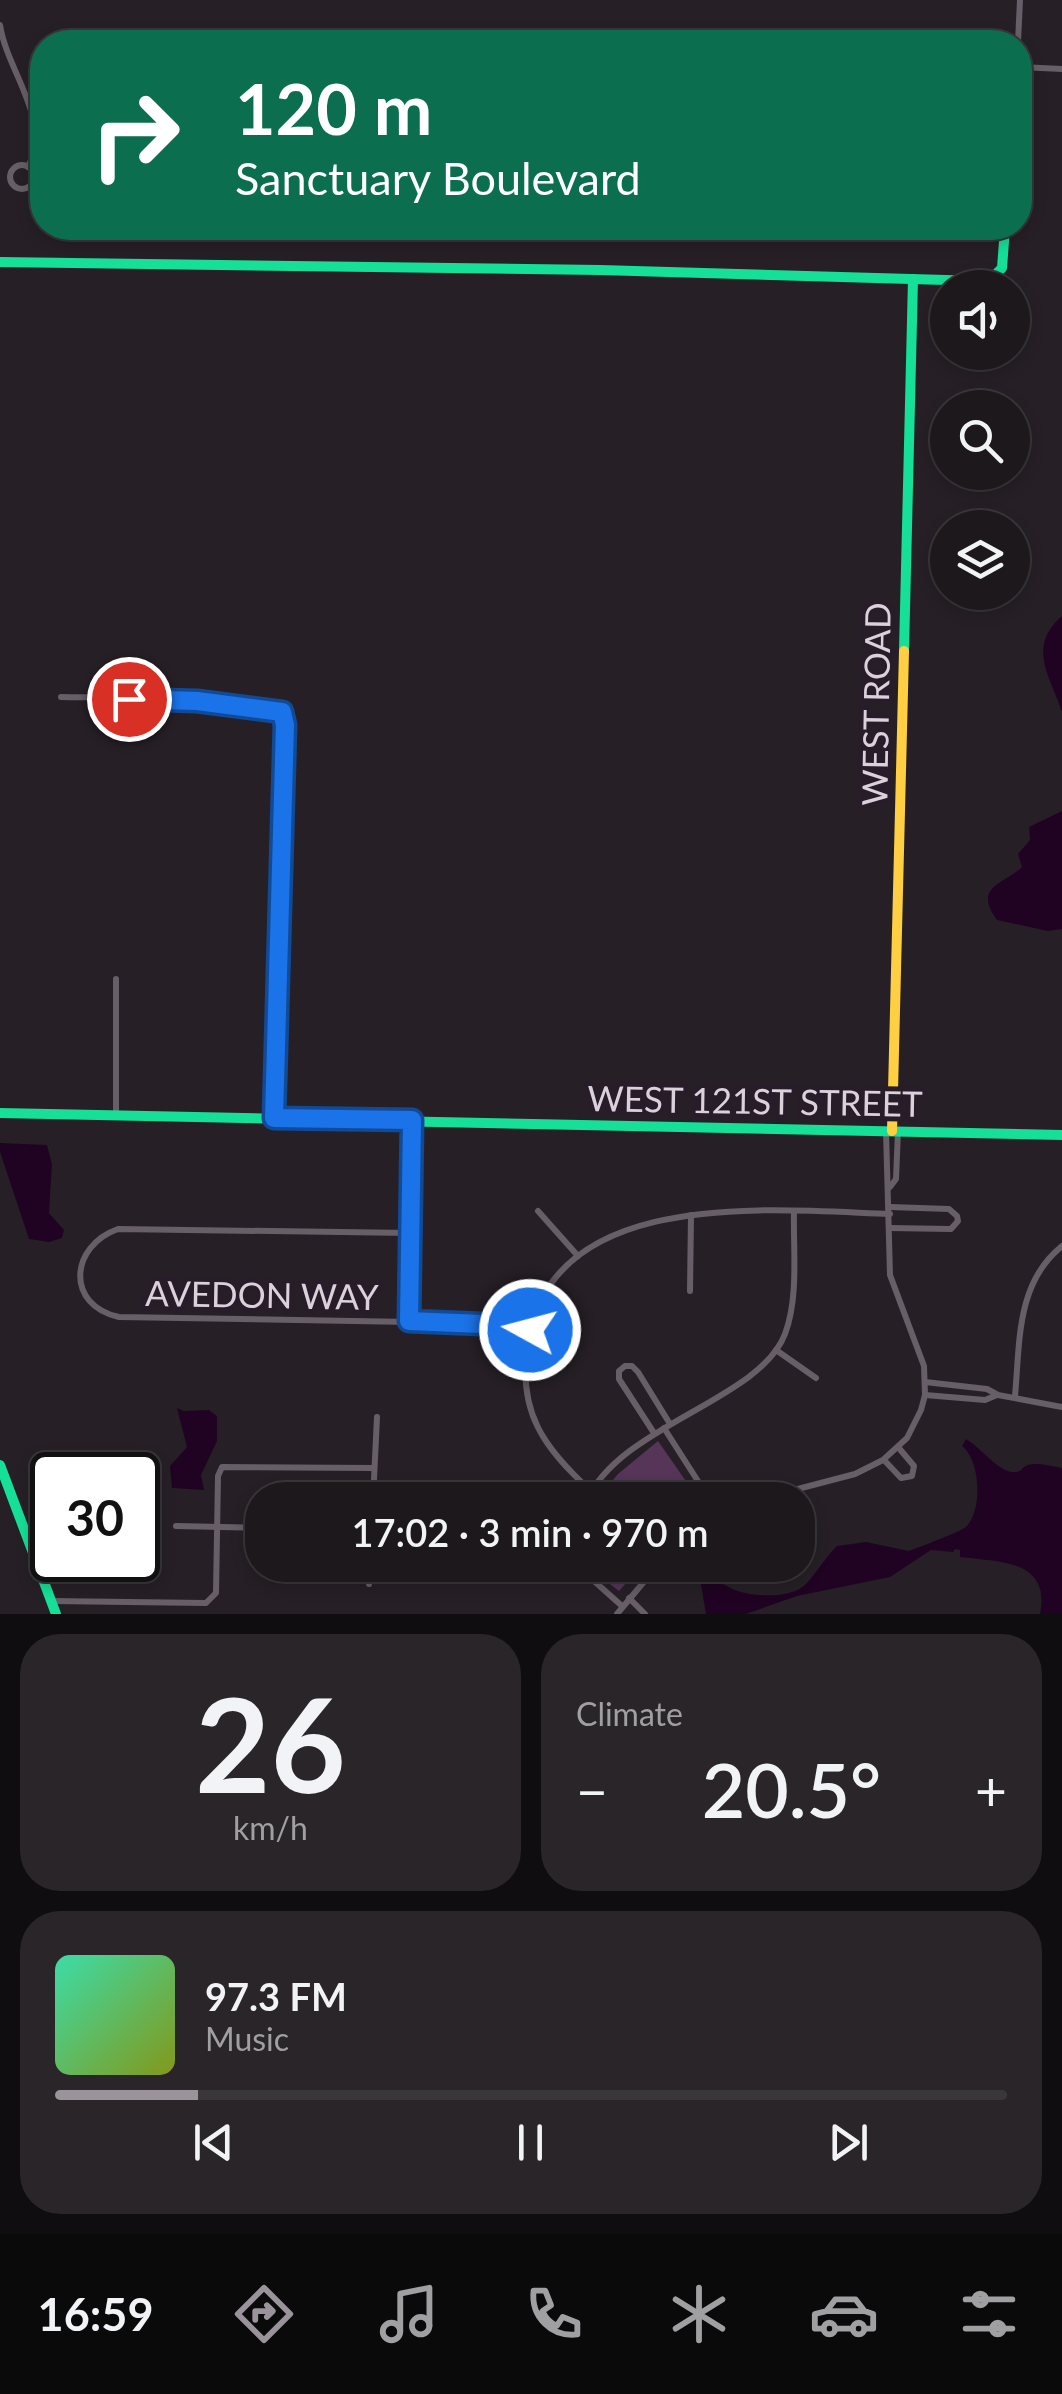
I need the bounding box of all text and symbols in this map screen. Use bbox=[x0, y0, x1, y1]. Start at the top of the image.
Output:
text: 120 m bbox=[235, 66, 432, 150]
icon: right bbox=[70, 70, 200, 200]
text: Sanctuary Boulevard bbox=[235, 151, 641, 205]
map controls bbox=[930, 270, 1030, 610]
button: sound bbox=[930, 270, 1030, 370]
button: search bbox=[930, 390, 1030, 490]
button: layers bbox=[930, 510, 1030, 610]
street label: WEST ROAD bbox=[852, 602, 898, 806]
pin bbox=[87, 657, 172, 742]
icon: arrive bbox=[102, 672, 157, 727]
street label: WEST 121ST STREET bbox=[587, 1076, 923, 1124]
street label: AVEDON WAY bbox=[145, 1271, 379, 1317]
position arrow bbox=[478, 1278, 582, 1382]
speed limit sign: 30 bbox=[30, 1452, 160, 1582]
text: 17:02 · 3 min · 970 m bbox=[352, 1509, 708, 1555]
text: 26 bbox=[195, 1665, 346, 1821]
text: Climate bbox=[576, 1694, 683, 1733]
text: 20.5° bbox=[702, 1744, 881, 1834]
text: − bbox=[576, 1757, 608, 1823]
text: + bbox=[975, 1757, 1007, 1823]
text: km/h bbox=[233, 1808, 308, 1847]
text: 97.3 FM bbox=[205, 1973, 347, 2019]
text: Music bbox=[205, 2019, 289, 2058]
icon: previous bbox=[186, 2115, 241, 2170]
icon: pause bbox=[503, 2115, 558, 2170]
icon: next bbox=[821, 2115, 876, 2170]
icon: directions bbox=[229, 2279, 299, 2349]
icon: music bbox=[374, 2279, 444, 2349]
icon: phone bbox=[519, 2279, 589, 2349]
icon: climate bbox=[664, 2279, 734, 2349]
icon: car bbox=[809, 2279, 879, 2349]
icon: filters bbox=[954, 2279, 1024, 2349]
text: 16:59 bbox=[38, 2287, 154, 2341]

